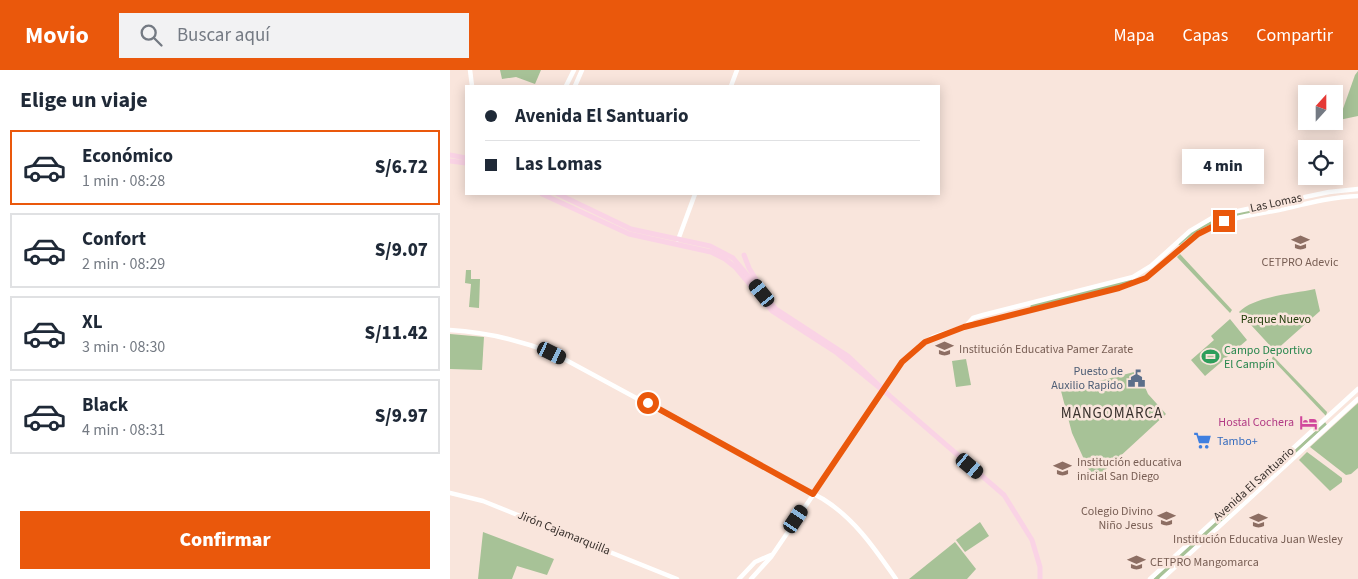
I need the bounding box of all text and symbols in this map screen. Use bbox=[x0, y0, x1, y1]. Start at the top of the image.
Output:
search box bbox=[119, 13, 469, 58]
text: Movio bbox=[25, 18, 89, 53]
icon: search bbox=[137, 21, 165, 49]
text: Buscar aquí bbox=[177, 22, 270, 49]
text: Mapa bbox=[1114, 23, 1155, 48]
text: Capas bbox=[1183, 23, 1228, 48]
text: Compartir bbox=[1256, 23, 1333, 48]
text: Elige un viaje bbox=[20, 84, 148, 116]
north arrow bbox=[1298, 85, 1342, 130]
map controls bbox=[1298, 85, 1343, 185]
text: Avenida El Santuario bbox=[515, 103, 689, 130]
button: locate bbox=[1298, 140, 1343, 185]
text: Económico bbox=[82, 143, 173, 170]
icon: car bbox=[22, 145, 67, 190]
callout: 4 min bbox=[1183, 148, 1265, 184]
text: Las Lomas bbox=[515, 151, 602, 178]
text: S/6.72 bbox=[375, 154, 428, 181]
text: 4 min bbox=[1203, 155, 1243, 177]
text: 1 min · 08:28 bbox=[82, 170, 165, 192]
street label: Las Lomas bbox=[1249, 189, 1303, 217]
route end bbox=[1213, 210, 1235, 232]
text: Confort bbox=[82, 226, 146, 253]
icon: car bbox=[22, 228, 67, 273]
school or university icon: CETPRO Adevic bbox=[1290, 233, 1310, 253]
text: S/9.07 bbox=[375, 237, 428, 264]
text: 2 min · 08:29 bbox=[82, 253, 165, 275]
place label: CETPRO Adevic bbox=[1262, 254, 1339, 271]
car bbox=[746, 277, 777, 309]
text: XL bbox=[82, 309, 103, 336]
icon: car bbox=[22, 311, 67, 356]
park label: Parque Nuevo bbox=[1241, 311, 1311, 328]
text: S/11.42 bbox=[365, 320, 428, 347]
text: 3 min · 08:30 bbox=[82, 336, 165, 358]
school or university icon: Institución Educativa Pamer Zarate bbox=[935, 339, 955, 359]
car bbox=[535, 340, 568, 366]
place label: Institución Educativa Pamer Zarate bbox=[959, 341, 1133, 358]
place label: Campo Deportivo El Campín bbox=[1224, 342, 1312, 373]
sports icon: Campo Deportivo El Campín bbox=[1200, 347, 1220, 367]
place label: Puesto de Auxilio Rapido bbox=[1051, 363, 1123, 394]
public building icon: Puesto de Auxilio Rapido bbox=[1127, 368, 1147, 388]
text: Black bbox=[82, 392, 128, 419]
route start bbox=[637, 392, 659, 414]
icon: car bbox=[22, 394, 67, 439]
text: S/9.97 bbox=[375, 403, 428, 430]
district label: MANGOMARCA bbox=[1061, 403, 1163, 424]
hotel icon: Hostal Cochera bbox=[1298, 412, 1318, 432]
place label: Hostal Cochera bbox=[1218, 414, 1294, 431]
text: 4 min · 08:31 bbox=[82, 419, 165, 441]
supermarket icon: Tambo+ bbox=[1193, 431, 1213, 451]
place label: Tambo+ bbox=[1217, 433, 1258, 450]
street label: Avenida El Santuario bbox=[1210, 443, 1298, 525]
car bbox=[953, 451, 986, 481]
place label: Institución educativa inicial San Diego bbox=[1077, 454, 1182, 485]
school or university icon: Institución educativa inicial San Diego bbox=[1053, 459, 1073, 479]
car bbox=[781, 502, 810, 536]
place label: Colegio Divino Niño Jesus bbox=[1081, 503, 1153, 534]
street label: Jirón Cajamarquilla bbox=[515, 507, 613, 559]
school or university icon: Colegio Divino Niño Jesus bbox=[1157, 508, 1177, 528]
school or university icon: Institución Educativa Juan Wesley bbox=[1248, 510, 1268, 530]
button: Confirmar bbox=[20, 511, 430, 569]
place label: Institución Educativa Juan Wesley bbox=[1173, 531, 1343, 548]
school or university icon: CETPRO Mangomarca bbox=[1126, 552, 1146, 572]
place label: CETPRO Mangomarca bbox=[1150, 554, 1259, 571]

